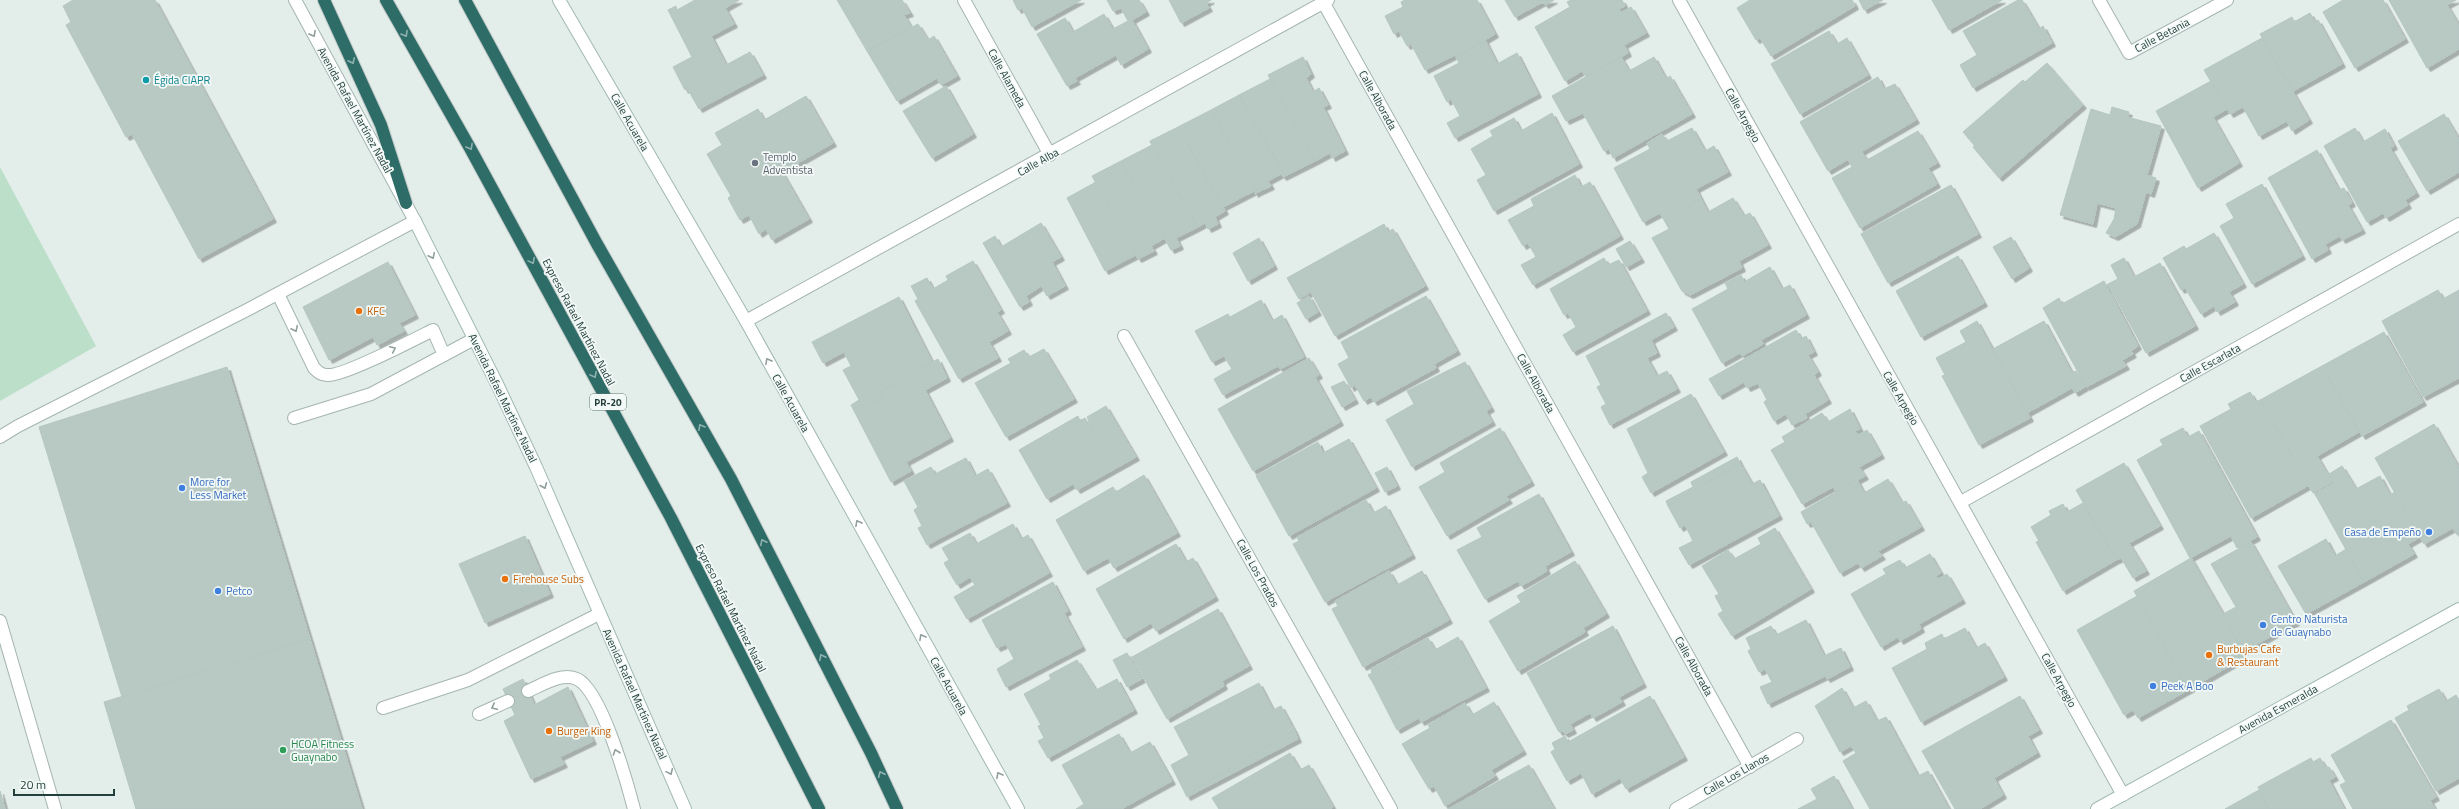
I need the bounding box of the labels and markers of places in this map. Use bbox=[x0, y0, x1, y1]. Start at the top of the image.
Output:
place label: Égida CIAPR bbox=[154, 72, 211, 88]
marker: Égida CIAPR bbox=[141, 75, 151, 85]
place label: Templo Adventista bbox=[763, 149, 813, 178]
marker: Templo Adventista bbox=[750, 158, 760, 168]
place label: KFC bbox=[367, 303, 385, 319]
marker: KFC bbox=[354, 306, 364, 316]
place label: More for Less Market bbox=[190, 474, 247, 503]
marker: More for Less Market bbox=[177, 483, 187, 493]
place label: Casa de Empeño bbox=[2344, 524, 2421, 540]
marker: Casa de Empeño bbox=[2424, 527, 2434, 537]
place label: Firehouse Subs bbox=[513, 571, 584, 587]
marker: Firehouse Subs bbox=[500, 574, 510, 584]
place label: Petco bbox=[226, 583, 253, 599]
marker: Petco bbox=[213, 586, 223, 596]
place label: Centro Naturista de Guaynabo bbox=[2271, 611, 2348, 640]
marker: Centro Naturista de Guaynabo bbox=[2258, 620, 2268, 630]
place label: Burbujas Cafe & Restaurant bbox=[2217, 641, 2282, 670]
marker: Burbujas Cafe & Restaurant bbox=[2204, 650, 2214, 660]
place label: Peek A Boo bbox=[2161, 678, 2214, 694]
marker: Peek A Boo bbox=[2148, 681, 2158, 691]
place label: Burger King bbox=[557, 723, 611, 739]
marker: Burger King bbox=[544, 726, 554, 736]
place label: HCOA Fitness Guaynabo bbox=[291, 736, 354, 765]
marker: HCOA Fitness Guaynabo bbox=[278, 745, 288, 755]

